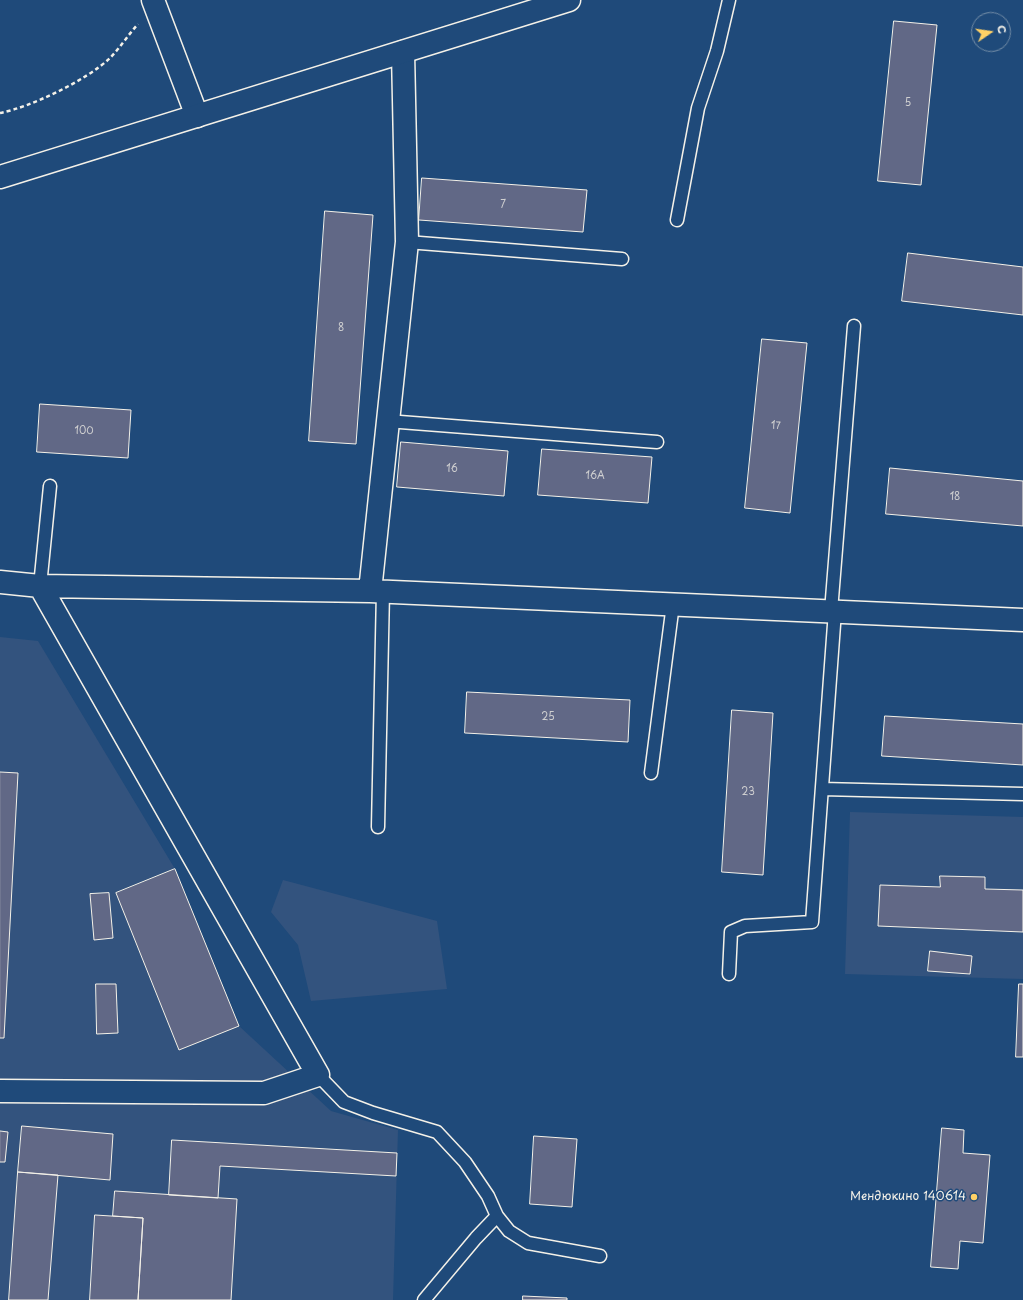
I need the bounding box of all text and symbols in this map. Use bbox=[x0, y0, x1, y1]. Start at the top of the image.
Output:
north arrow bbox=[971, 12, 1011, 52]
text: С bbox=[993, 23, 1011, 35]
house number: 5 bbox=[905, 97, 911, 109]
house number: 7 bbox=[500, 199, 506, 211]
house number: 8 bbox=[338, 322, 344, 334]
house number: 17 bbox=[771, 420, 781, 432]
house number: 100 bbox=[74, 425, 94, 437]
house number: 16 bbox=[446, 463, 458, 475]
house number: 16А bbox=[585, 470, 605, 482]
house number: 18 bbox=[950, 491, 960, 503]
house number: 25 bbox=[541, 711, 555, 723]
house number: 23 bbox=[741, 786, 755, 798]
place label: Мендюкино 140614 bbox=[850, 1190, 966, 1204]
marker: Мендюкино 140614 bbox=[969, 1192, 979, 1202]

